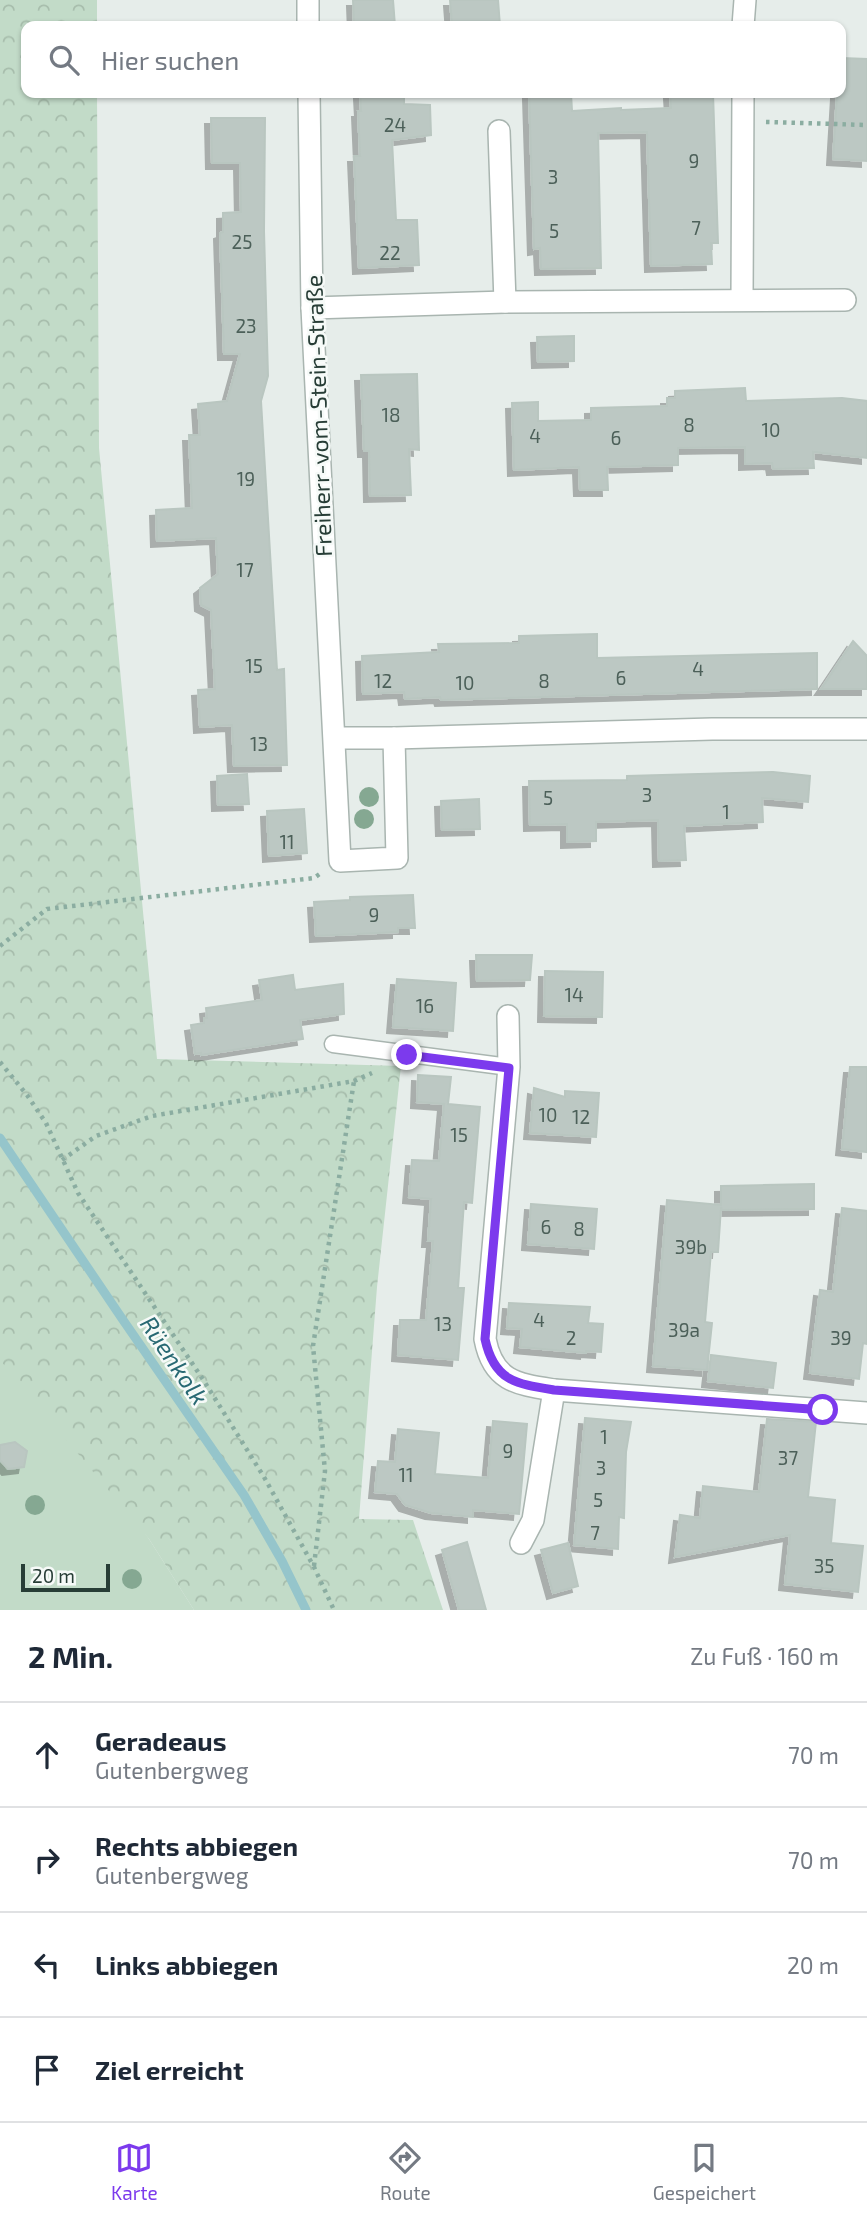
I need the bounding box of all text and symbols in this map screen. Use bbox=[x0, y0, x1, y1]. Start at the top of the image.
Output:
search box bbox=[21, 21, 846, 98]
icon: search bbox=[45, 41, 83, 79]
text: Hier suchen bbox=[101, 44, 239, 75]
house number: 24 bbox=[384, 113, 406, 136]
house number: 9 bbox=[689, 149, 699, 172]
house number: 3 bbox=[548, 165, 558, 188]
house number: 7 bbox=[691, 216, 701, 239]
house number: 5 bbox=[549, 219, 559, 242]
house number: 25 bbox=[232, 230, 252, 253]
house number: 22 bbox=[379, 241, 401, 264]
street label: Freiherr-vom-Stein-Straße bbox=[299, 275, 337, 557]
house number: 23 bbox=[235, 314, 257, 337]
house number: 18 bbox=[381, 403, 401, 426]
house number: 8 bbox=[683, 413, 695, 436]
house number: 10 bbox=[761, 418, 781, 441]
house number: 4 bbox=[529, 424, 541, 447]
house number: 6 bbox=[611, 426, 621, 449]
house number: 19 bbox=[237, 467, 255, 490]
house number: 17 bbox=[236, 558, 254, 581]
house number: 15 bbox=[245, 654, 263, 677]
house number: 4 bbox=[692, 657, 704, 680]
house number: 6 bbox=[616, 666, 626, 689]
house number: 12 bbox=[374, 669, 392, 692]
house number: 8 bbox=[538, 669, 550, 692]
house number: 10 bbox=[455, 671, 475, 694]
house number: 13 bbox=[250, 732, 268, 755]
house number: 3 bbox=[642, 783, 652, 806]
house number: 5 bbox=[543, 786, 553, 809]
house number: 1 bbox=[722, 800, 730, 823]
house number: 11 bbox=[279, 830, 295, 853]
house number: 9 bbox=[369, 903, 379, 926]
house number: 14 bbox=[564, 983, 584, 1006]
house number: 16 bbox=[416, 994, 434, 1017]
route end bbox=[391, 1039, 422, 1070]
house number: 10 bbox=[538, 1103, 558, 1126]
house number: 12 bbox=[572, 1105, 590, 1128]
house number: 15 bbox=[450, 1123, 468, 1146]
house number: 6 bbox=[541, 1215, 551, 1238]
house number: 8 bbox=[573, 1217, 585, 1240]
house number: 39b bbox=[675, 1235, 707, 1258]
house number: 4 bbox=[533, 1308, 545, 1331]
water label: Rüenkolk bbox=[135, 1310, 215, 1410]
house number: 13 bbox=[434, 1312, 452, 1335]
house number: 39a bbox=[668, 1318, 700, 1341]
house number: 2 bbox=[566, 1326, 576, 1349]
house number: 39 bbox=[830, 1326, 852, 1349]
route start bbox=[807, 1394, 838, 1425]
house number: 1 bbox=[600, 1425, 608, 1448]
house number: 9 bbox=[503, 1439, 513, 1462]
house number: 37 bbox=[778, 1446, 798, 1469]
house number: 3 bbox=[596, 1456, 606, 1479]
house number: 11 bbox=[398, 1463, 414, 1486]
house number: 5 bbox=[593, 1488, 603, 1511]
house number: 7 bbox=[590, 1521, 600, 1544]
house number: 35 bbox=[814, 1554, 834, 1577]
scale bar bbox=[21, 1561, 110, 1593]
text: 20 m bbox=[32, 1564, 75, 1587]
text: 2 Min. bbox=[28, 1638, 113, 1674]
text: Zu Fuß · 160 m bbox=[690, 1642, 839, 1670]
text: Geradeaus bbox=[95, 1725, 227, 1756]
icon: ahead bbox=[28, 1736, 66, 1774]
text: 70 m bbox=[788, 1741, 839, 1769]
text: Gutenbergweg bbox=[95, 1756, 249, 1784]
text: Rechts abbiegen bbox=[95, 1830, 298, 1861]
icon: right bbox=[28, 1841, 66, 1879]
text: 70 m bbox=[788, 1846, 839, 1874]
text: Gutenbergweg bbox=[95, 1861, 249, 1889]
icon: left bbox=[28, 1946, 66, 1984]
text: Links abbiegen bbox=[95, 1949, 279, 1980]
text: 20 m bbox=[787, 1951, 839, 1979]
icon: arrive bbox=[28, 2051, 66, 2089]
text: Ziel erreicht bbox=[95, 2054, 244, 2085]
tab: Karte bbox=[111, 2139, 158, 2204]
tab: Route bbox=[380, 2139, 431, 2204]
tab: Gespeichert bbox=[653, 2139, 756, 2204]

